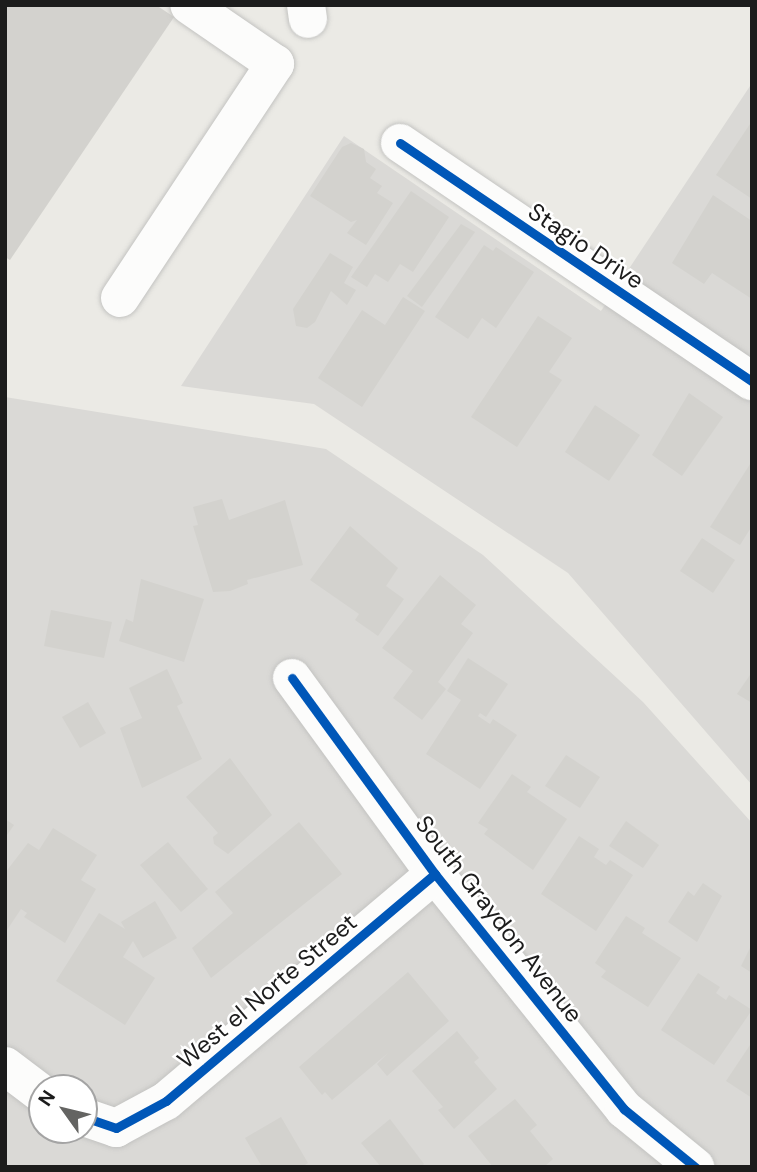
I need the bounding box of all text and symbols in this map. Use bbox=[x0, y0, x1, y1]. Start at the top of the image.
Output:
street label: Stagio Drive bbox=[523, 197, 649, 295]
street label: South Graydon Avenue bbox=[409, 810, 589, 1028]
street label: West el Norte Street bbox=[172, 908, 362, 1074]
north arrow bbox=[28, 1074, 98, 1144]
text: N bbox=[33, 1085, 61, 1111]

